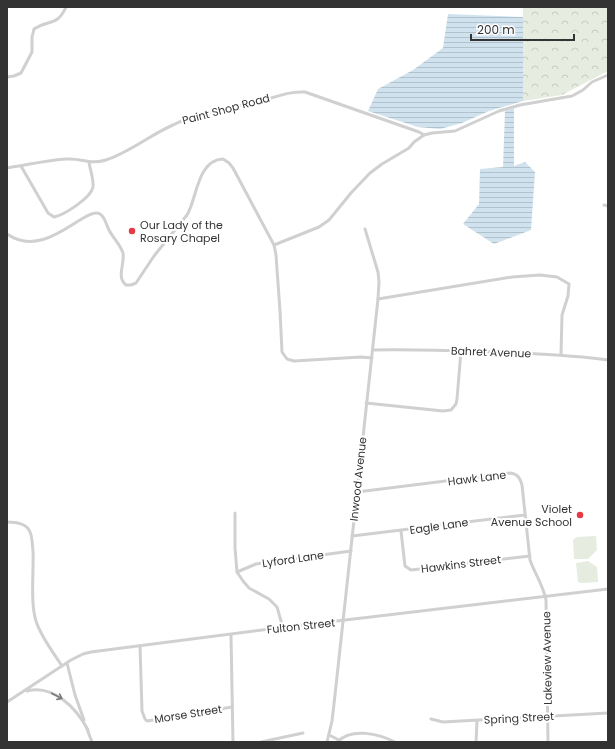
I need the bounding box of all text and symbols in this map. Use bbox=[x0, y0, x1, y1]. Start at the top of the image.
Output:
scale bar bbox=[471, 16, 574, 42]
text: 200 m bbox=[477, 21, 515, 38]
street label: Paint Shop Road bbox=[180, 90, 272, 128]
place label: Our Lady of the Rosary Chapel bbox=[140, 217, 223, 246]
marker: Our Lady of the Rosary Chapel bbox=[127, 226, 137, 236]
street label: Bahret Avenue bbox=[451, 343, 532, 361]
street label: Inwood Avenue bbox=[346, 436, 370, 522]
street label: Hawk Lane bbox=[447, 466, 507, 490]
place label: Violet Avenue School bbox=[491, 501, 572, 530]
marker: Violet Avenue School bbox=[575, 510, 585, 520]
street label: Eagle Lane bbox=[409, 514, 470, 538]
street label: Lyford Lane bbox=[261, 547, 325, 571]
street label: Hawkins Street bbox=[420, 551, 502, 577]
street label: Lakeview Avenue bbox=[538, 611, 556, 705]
street label: Fulton Street bbox=[266, 614, 336, 638]
one-way arrow bbox=[51, 693, 63, 700]
street label: Morse Street bbox=[153, 701, 223, 727]
street label: Spring Street bbox=[483, 708, 555, 728]

